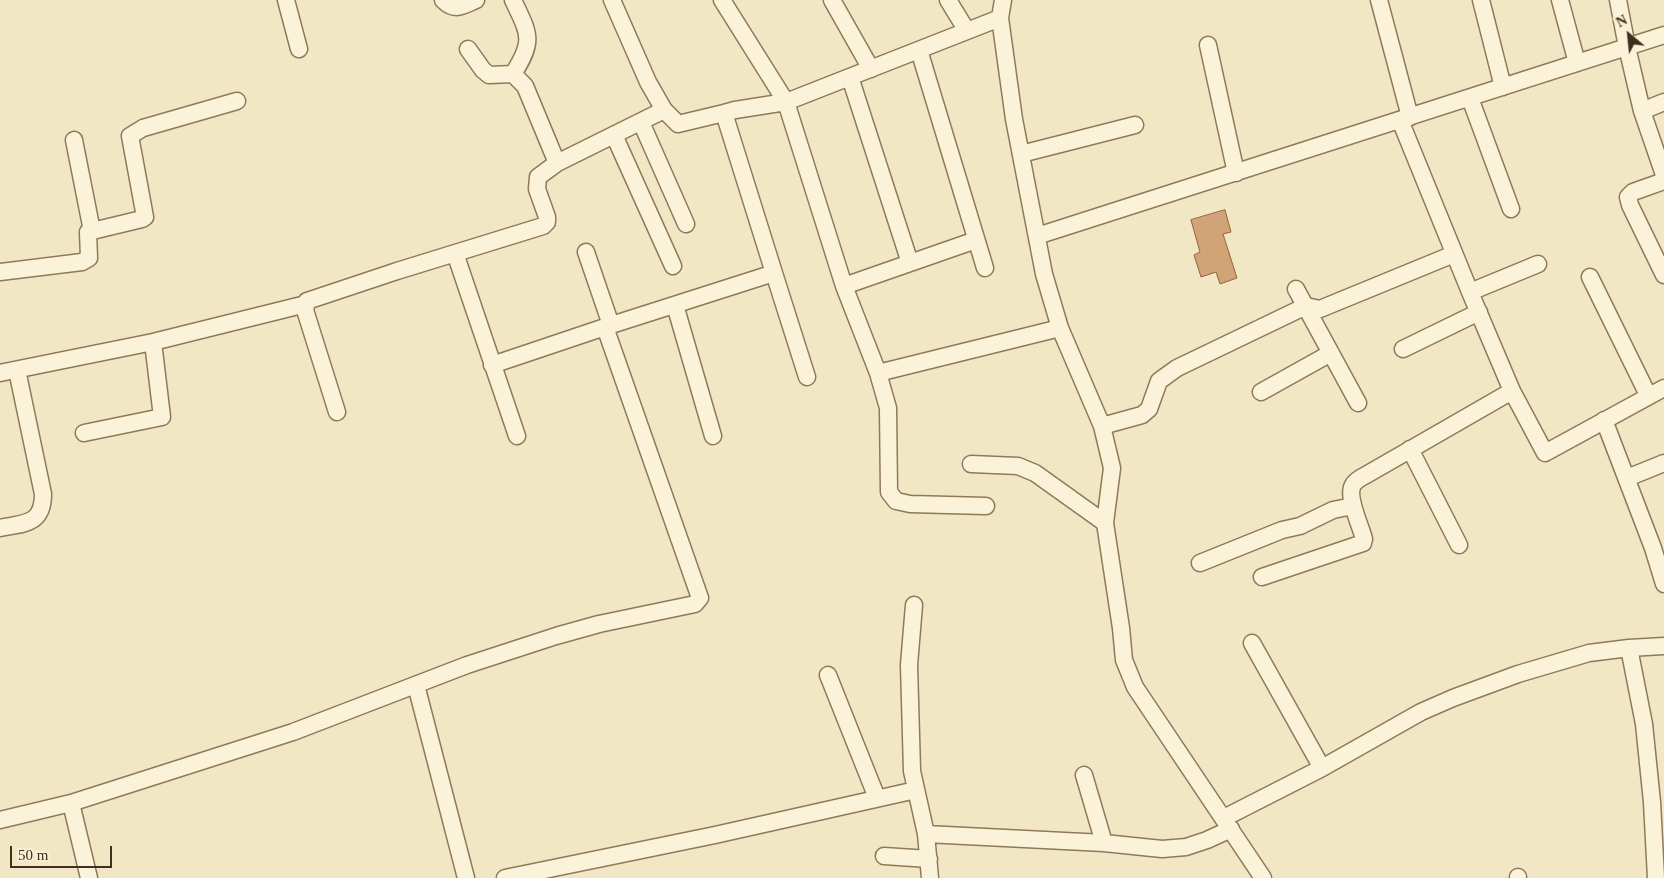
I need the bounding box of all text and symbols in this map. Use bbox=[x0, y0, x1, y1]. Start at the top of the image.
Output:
north arrow bbox=[1604, 10, 1654, 60]
text: N bbox=[1614, 12, 1630, 30]
scale bar bbox=[12, 836, 115, 868]
text: 50 m bbox=[18, 847, 48, 863]

